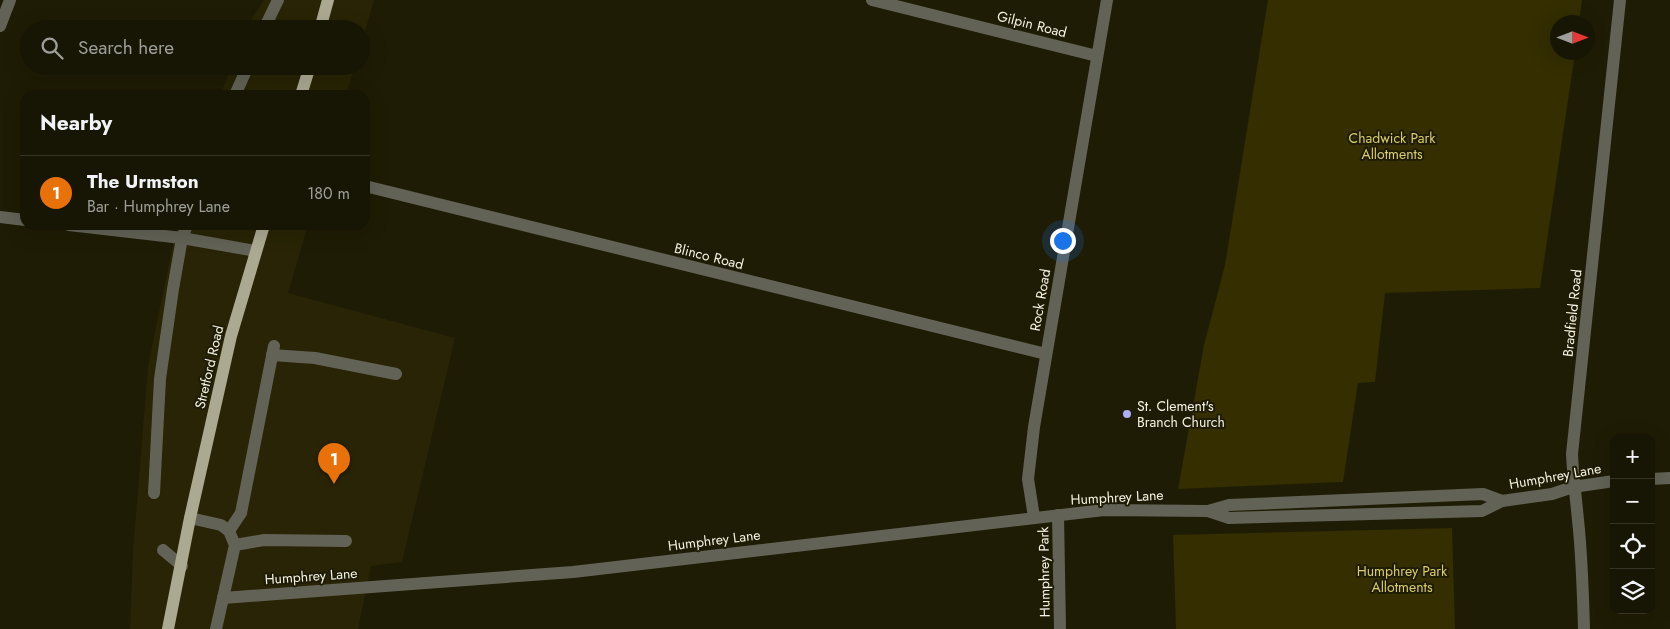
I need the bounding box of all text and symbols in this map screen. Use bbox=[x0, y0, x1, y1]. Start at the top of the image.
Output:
street label: Gilpin Road bbox=[995, 6, 1069, 42]
north arrow bbox=[1550, 15, 1595, 60]
search box bbox=[20, 20, 370, 75]
icon: search bbox=[38, 34, 66, 62]
text: Search here bbox=[78, 34, 174, 61]
text: Nearby bbox=[40, 108, 112, 138]
park label: Chadwick Park Allotments bbox=[1349, 128, 1436, 164]
text: The Urmston bbox=[87, 168, 199, 195]
text: 1 bbox=[52, 182, 60, 205]
text: 180 m bbox=[307, 182, 350, 205]
text: Bar · Humphrey Lane bbox=[87, 195, 230, 218]
your location bbox=[1050, 228, 1076, 254]
street label: Blinco Road bbox=[672, 238, 746, 274]
street label: Rock Road bbox=[1025, 267, 1055, 333]
street label: Bradfield Road bbox=[1557, 268, 1587, 358]
street label: Stretford Road bbox=[190, 323, 228, 411]
place label: St. Clement's Branch Church bbox=[1137, 396, 1225, 432]
marker: St. Clement's Branch Church bbox=[1121, 408, 1133, 420]
map controls bbox=[1610, 434, 1655, 614]
button: + bbox=[1610, 434, 1655, 479]
pin: 1 bbox=[318, 443, 350, 484]
street label: Humphrey Lane bbox=[1507, 458, 1603, 494]
button: − bbox=[1610, 479, 1655, 524]
street label: Humphrey Lane bbox=[1070, 485, 1164, 509]
street label: Humphrey Lane bbox=[667, 524, 761, 556]
button: locate bbox=[1610, 524, 1655, 569]
street label: Humphrey Park bbox=[1033, 526, 1055, 617]
park label: Humphrey Park Allotments bbox=[1357, 561, 1448, 597]
street label: Humphrey Lane bbox=[264, 563, 358, 589]
button: layers bbox=[1610, 569, 1655, 614]

